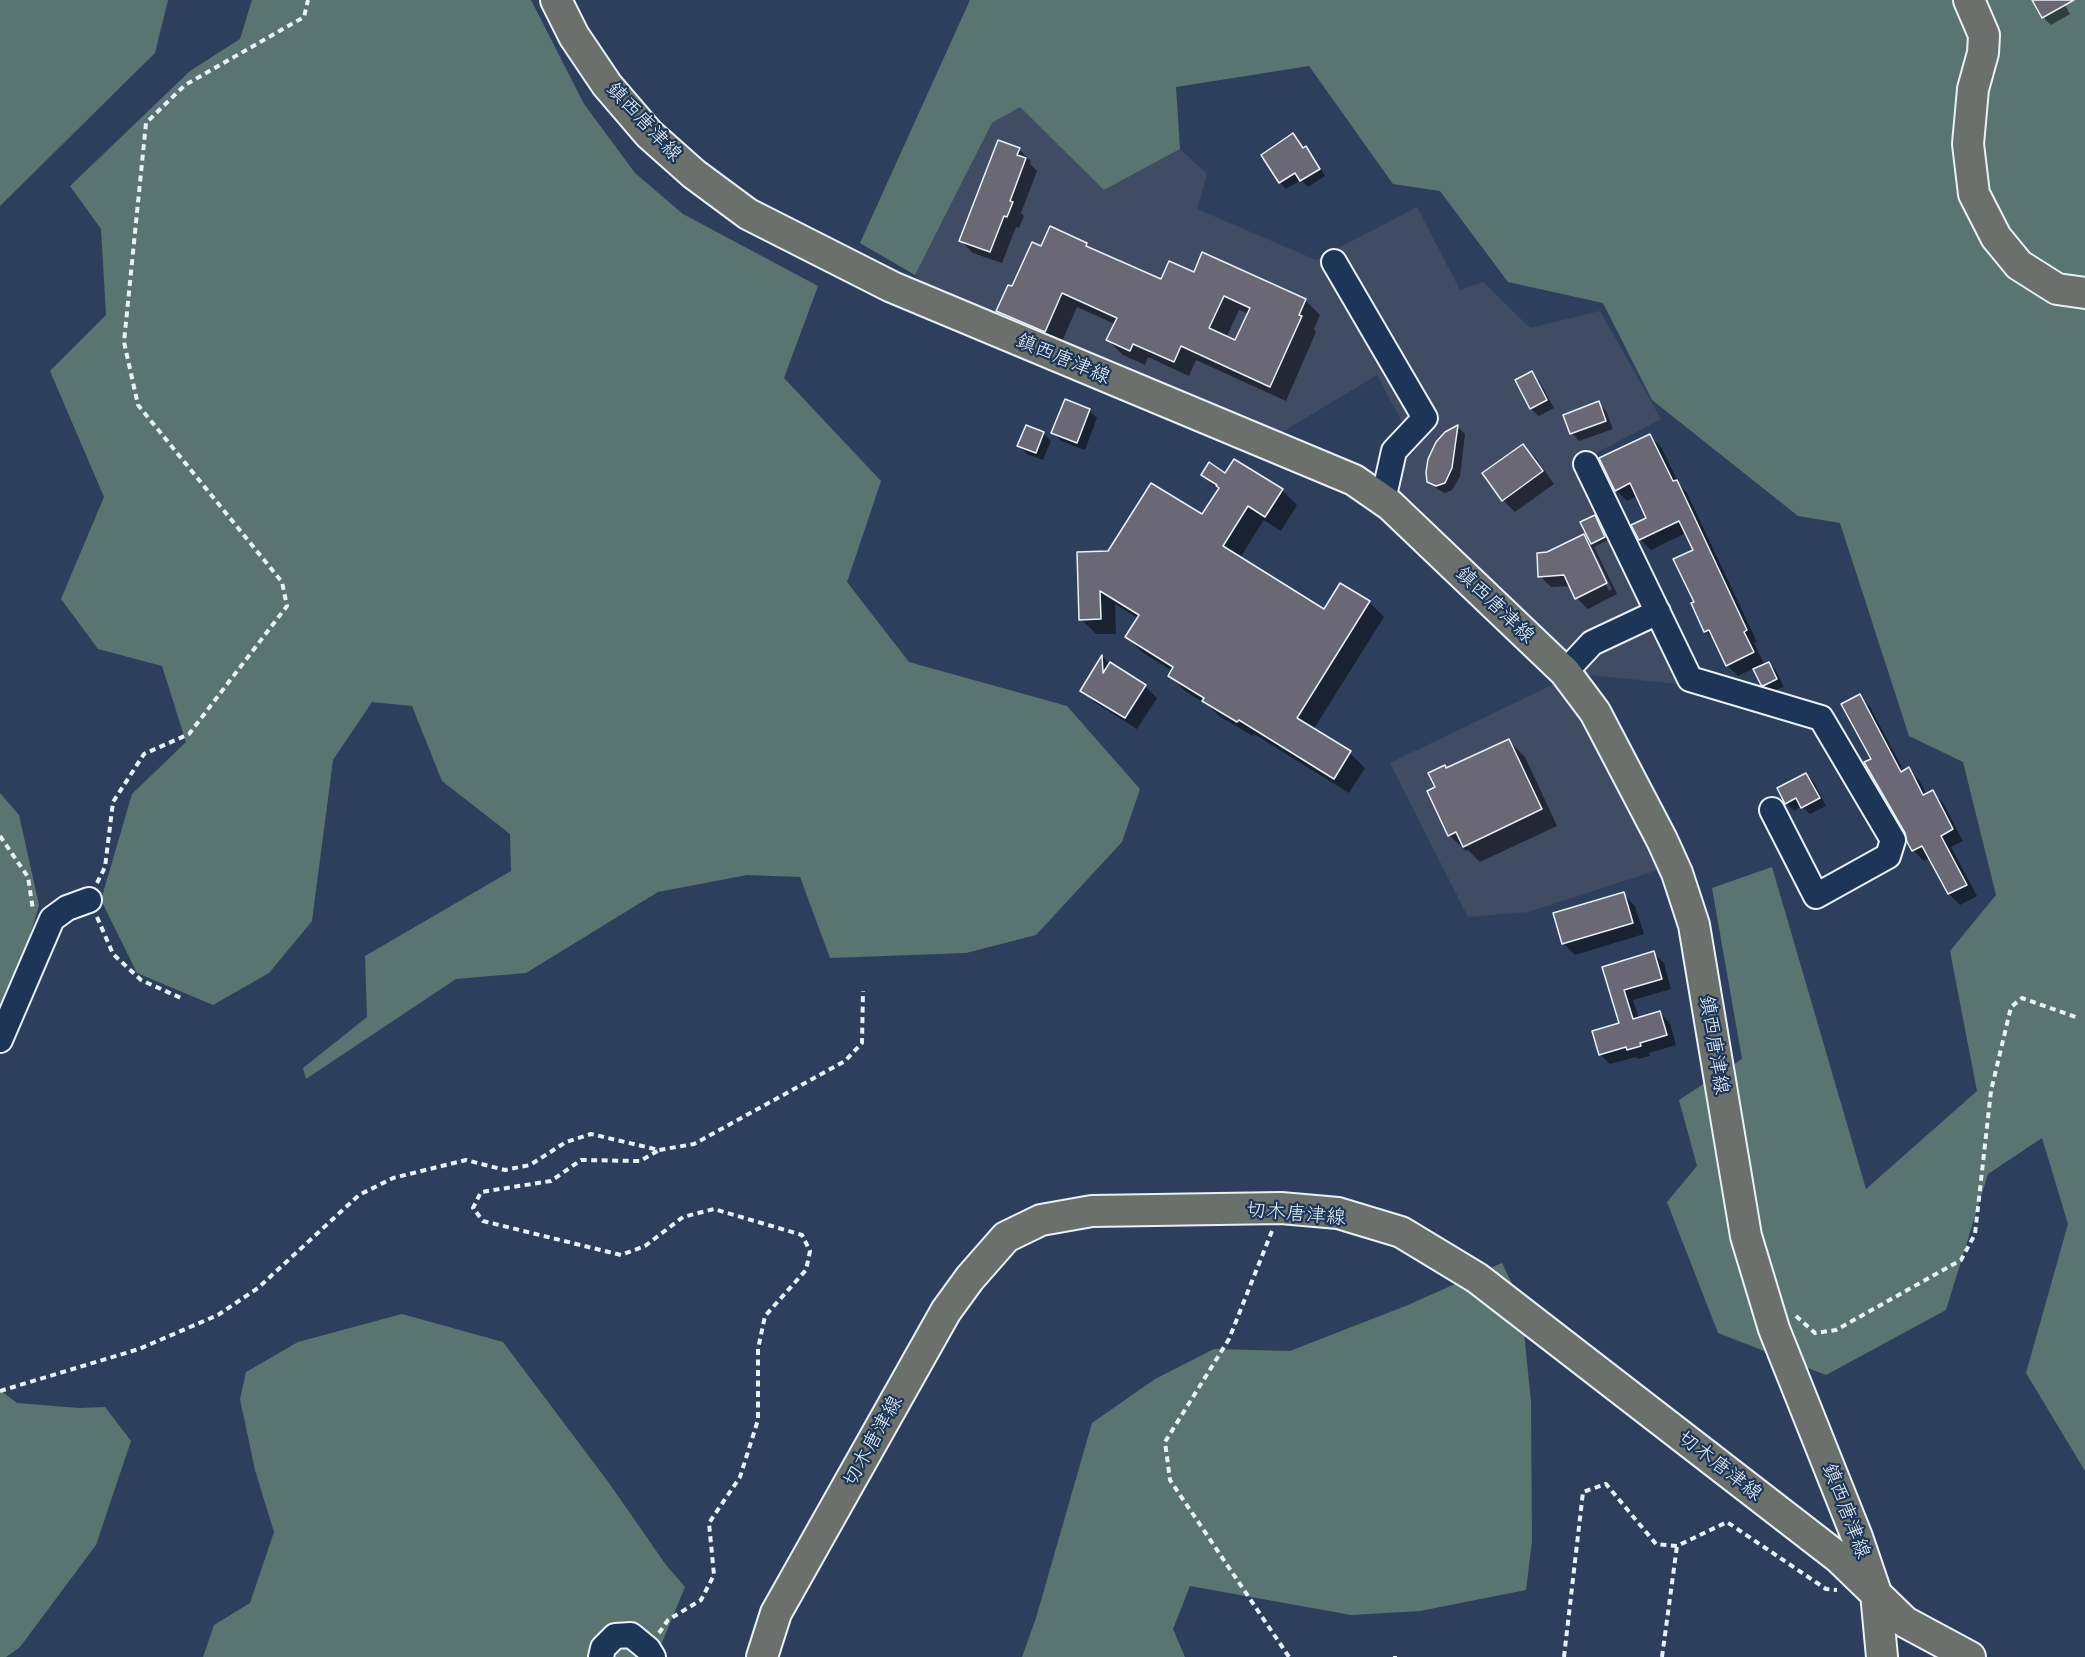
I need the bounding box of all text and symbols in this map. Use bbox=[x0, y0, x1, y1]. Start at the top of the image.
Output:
street label: 鎮西唐津線 bbox=[601, 77, 687, 167]
street label: 鎮西唐津線 bbox=[1012, 328, 1114, 390]
street label: 鎮西唐津線 bbox=[1451, 562, 1539, 648]
street label: 鎮西唐津線 bbox=[1694, 994, 1734, 1096]
street label: 切木唐津線 bbox=[1245, 1198, 1347, 1230]
street label: 切木唐津線 bbox=[838, 1391, 908, 1491]
street label: 切木唐津線 bbox=[1673, 1426, 1767, 1506]
street label: 鎮西唐津線 bbox=[1817, 1460, 1875, 1562]

